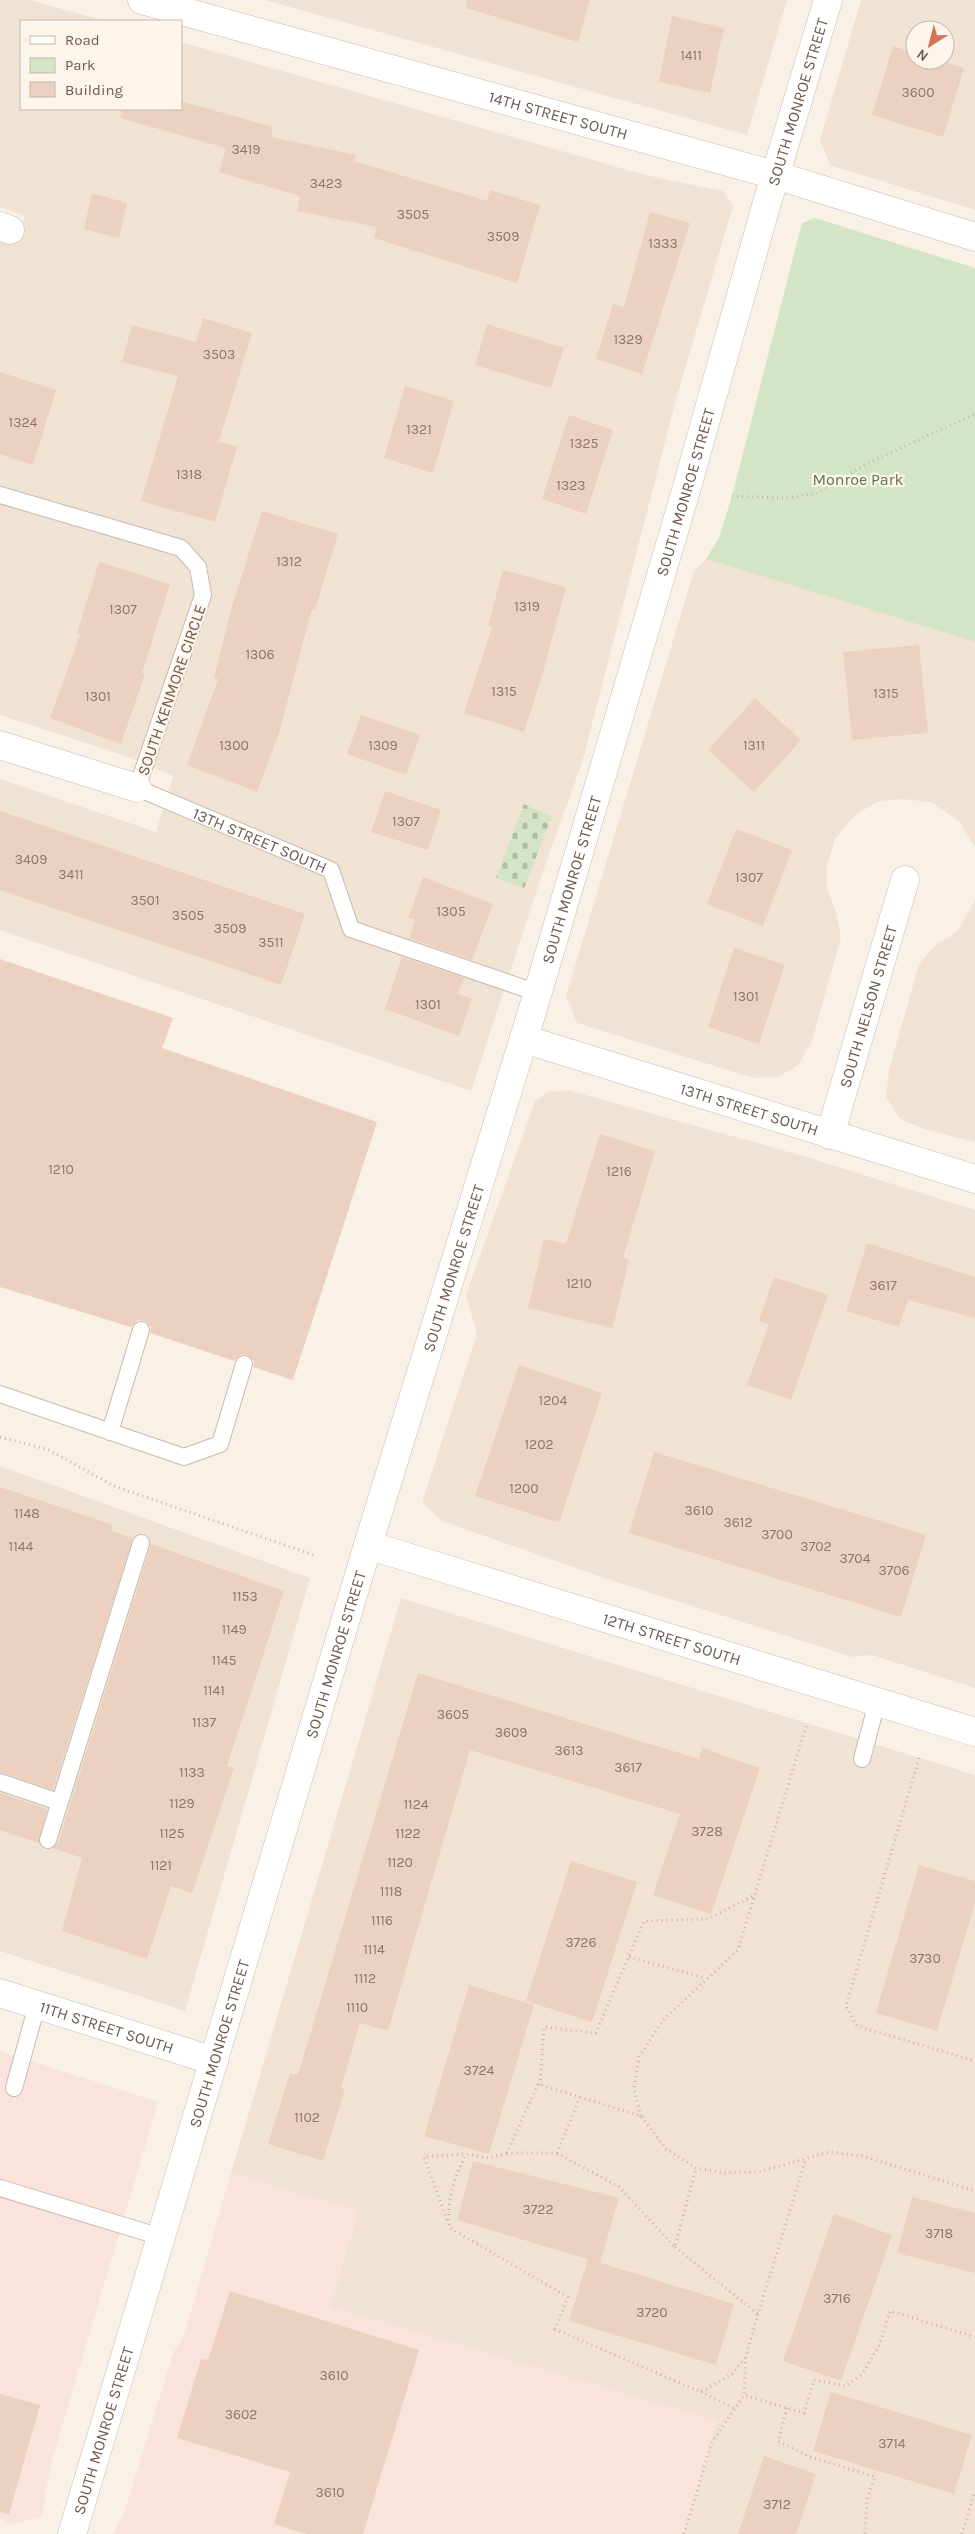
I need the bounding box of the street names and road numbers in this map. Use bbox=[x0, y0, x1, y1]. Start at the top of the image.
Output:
street label: SOUTH MONROE STREET bbox=[764, 16, 832, 188]
street label: 14TH STREET SOUTH bbox=[487, 87, 630, 144]
street label: SOUTH MONROE STREET bbox=[652, 406, 719, 579]
street label: SOUTH KENMORE CIRCLE bbox=[133, 602, 210, 778]
street label: SOUTH MONROE STREET bbox=[538, 794, 605, 966]
street label: 13TH STREET SOUTH bbox=[190, 804, 330, 877]
street label: SOUTH NELSON STREET bbox=[835, 923, 901, 1090]
street label: 13TH STREET SOUTH bbox=[678, 1079, 821, 1140]
street label: SOUTH MONROE STREET bbox=[419, 1182, 488, 1354]
street label: SOUTH MONROE STREET bbox=[302, 1568, 370, 1741]
street label: 12TH STREET SOUTH bbox=[600, 1609, 743, 1669]
street label: SOUTH MONROE STREET bbox=[185, 1957, 253, 2130]
street label: 11TH STREET SOUTH bbox=[37, 1997, 176, 2058]
street label: SOUTH MONROE STREET bbox=[69, 2344, 138, 2517]

